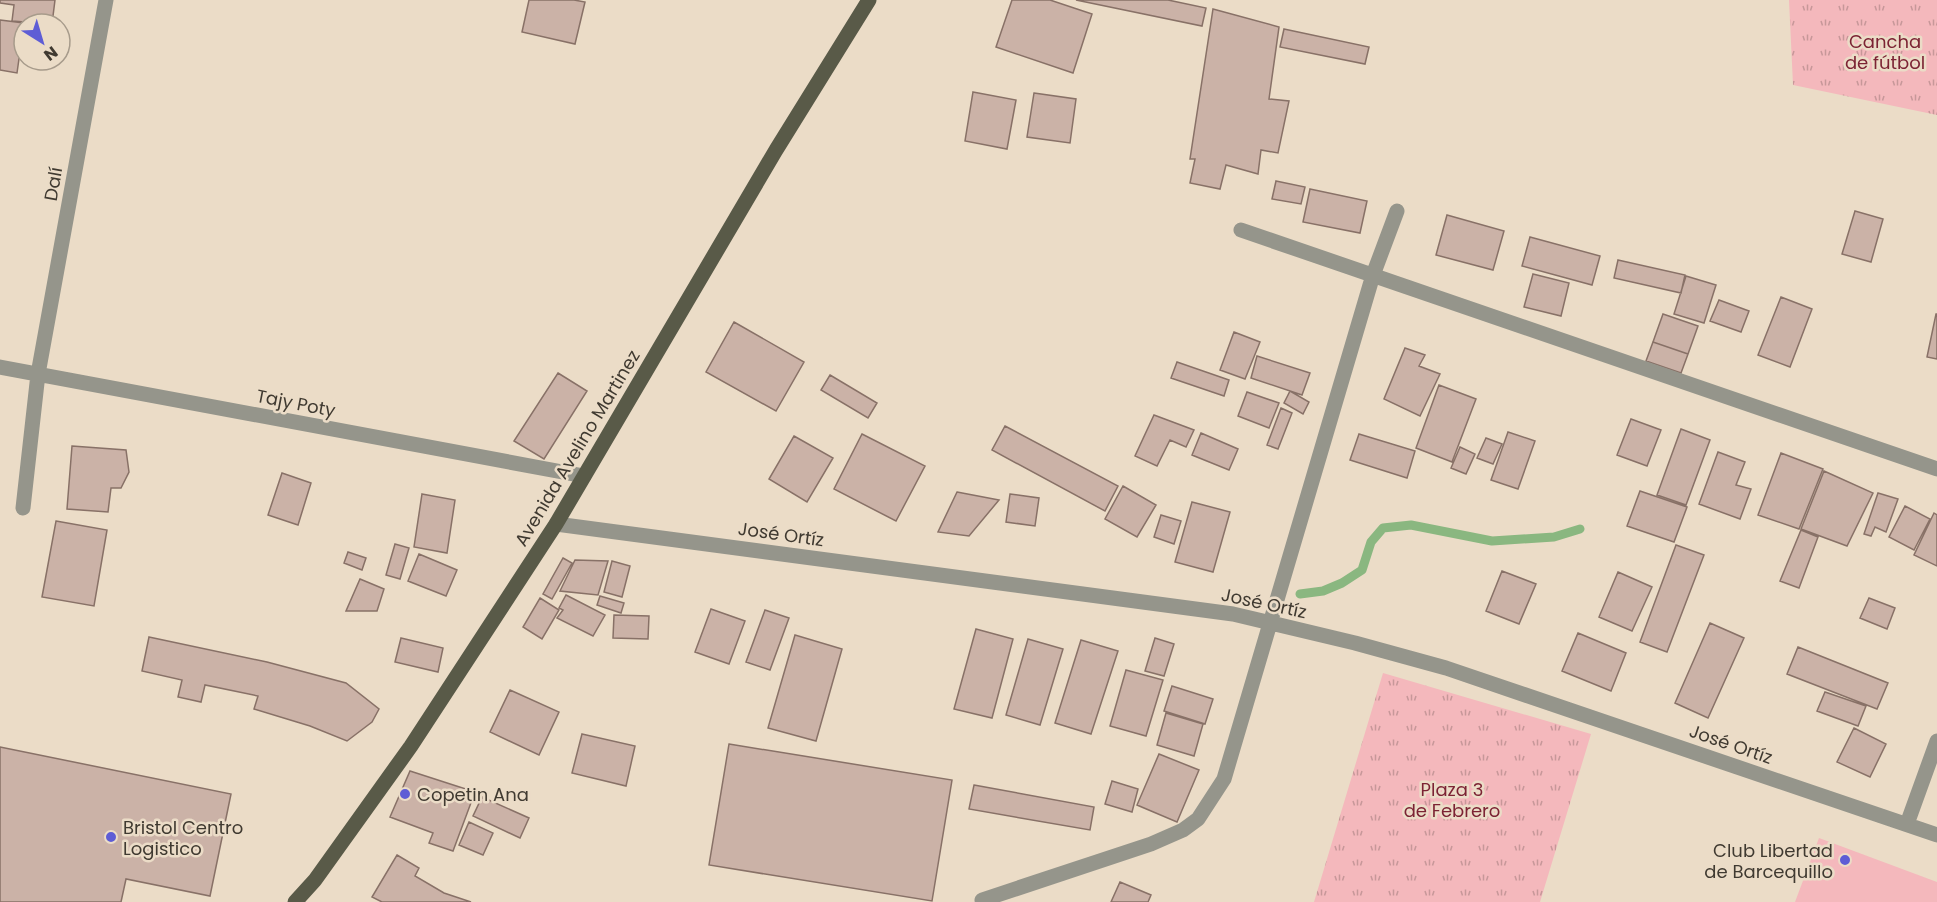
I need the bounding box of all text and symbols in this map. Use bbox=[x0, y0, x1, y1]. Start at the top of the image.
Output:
north arrow bbox=[12, 12, 72, 72]
park label: Cancha de fútbol bbox=[1845, 29, 1925, 75]
text: N bbox=[39, 41, 62, 66]
street label: Dalí bbox=[38, 165, 68, 203]
street label: Avenida Avelino Martinez bbox=[508, 345, 646, 551]
street label: Tajy Poty bbox=[254, 383, 338, 423]
street label: José Ortíz bbox=[736, 516, 826, 552]
street label: José Ortíz bbox=[1219, 582, 1309, 624]
street label: José Ortíz bbox=[1686, 718, 1776, 770]
park label: Plaza 3 de Febrero bbox=[1404, 777, 1500, 823]
place label: Copetin Ana bbox=[417, 782, 529, 807]
marker: Copetin Ana bbox=[398, 787, 412, 801]
place label: Bristol Centro Logistico bbox=[123, 815, 243, 861]
marker: Bristol Centro Logistico bbox=[104, 830, 118, 844]
place label: Club Libertad de Barcequillo bbox=[1704, 838, 1833, 884]
marker: Club Libertad de Barcequillo bbox=[1838, 853, 1852, 867]

